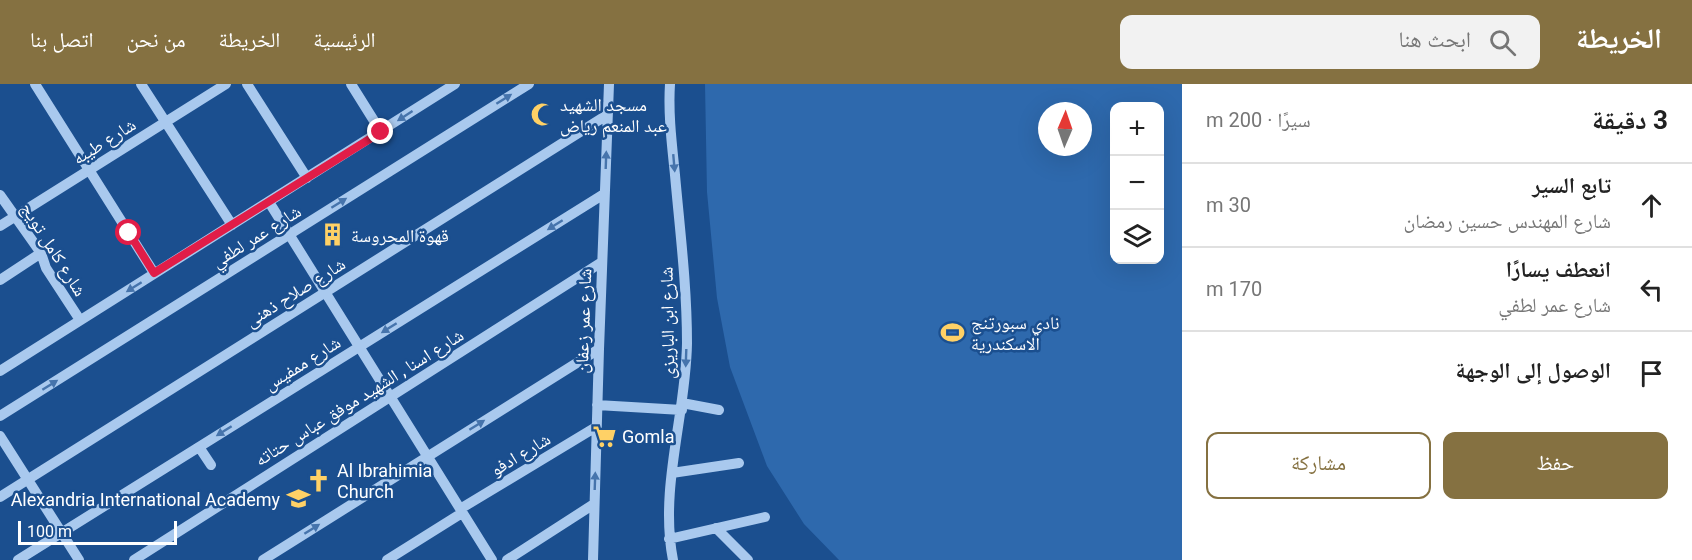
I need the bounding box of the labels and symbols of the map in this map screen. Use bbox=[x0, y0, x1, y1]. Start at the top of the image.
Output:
one-way arrow bbox=[496, 94, 512, 105]
place label: مسجد الشهيد عبد المنعم رياض bbox=[560, 94, 667, 138]
mosque icon: مسجد الشهيد عبد المنعم رياض bbox=[529, 101, 555, 127]
north arrow bbox=[1038, 102, 1092, 156]
one-way arrow bbox=[397, 110, 413, 121]
street label: شارع طيبه bbox=[69, 113, 140, 169]
route end bbox=[367, 118, 393, 144]
one-way arrow bbox=[601, 150, 610, 169]
one-way arrow bbox=[669, 154, 679, 173]
street label: شارع كامل تويج bbox=[15, 198, 91, 301]
one-way arrow bbox=[331, 198, 347, 209]
street label: شارع عمر لطفي bbox=[207, 200, 307, 276]
route start bbox=[115, 219, 141, 245]
one-way arrow bbox=[547, 219, 563, 230]
building icon: قهوة المحروسة bbox=[320, 222, 346, 248]
place label: قهوة المحروسة bbox=[351, 225, 449, 246]
street label: شارع صلاح ذهنى bbox=[241, 253, 350, 333]
street label: شارع ابن الباريزى bbox=[656, 267, 679, 379]
street label: شارع عمر زعفان bbox=[571, 268, 596, 374]
one-way arrow bbox=[125, 281, 142, 292]
place label: نادي سبورتنج الاسكندرية bbox=[971, 312, 1059, 354]
sports icon: نادي سبورتنج الاسكندرية bbox=[940, 319, 966, 345]
one-way arrow bbox=[381, 322, 398, 333]
street label: شارع اسنا , الشهيد موفق عباس حتاته bbox=[251, 324, 468, 471]
street label: شارع ممفيس bbox=[260, 331, 345, 396]
one-way arrow bbox=[682, 348, 691, 367]
one-way arrow bbox=[41, 380, 58, 391]
one-way arrow bbox=[469, 420, 485, 431]
supermarket icon: Gomla bbox=[591, 423, 617, 449]
one-way arrow bbox=[216, 426, 232, 437]
place label: Gomla bbox=[622, 426, 674, 447]
street label: شارع ادفو bbox=[486, 428, 554, 481]
place label: Al Ibrahimia Church bbox=[337, 460, 432, 502]
church icon: Al Ibrahimia Church bbox=[306, 467, 332, 493]
one-way arrow bbox=[590, 471, 600, 490]
school or university icon: Alexandria International Academy bbox=[285, 486, 311, 512]
place label: Alexandria International Academy bbox=[11, 489, 280, 510]
scale bar bbox=[18, 518, 177, 546]
one-way arrow bbox=[304, 523, 320, 534]

